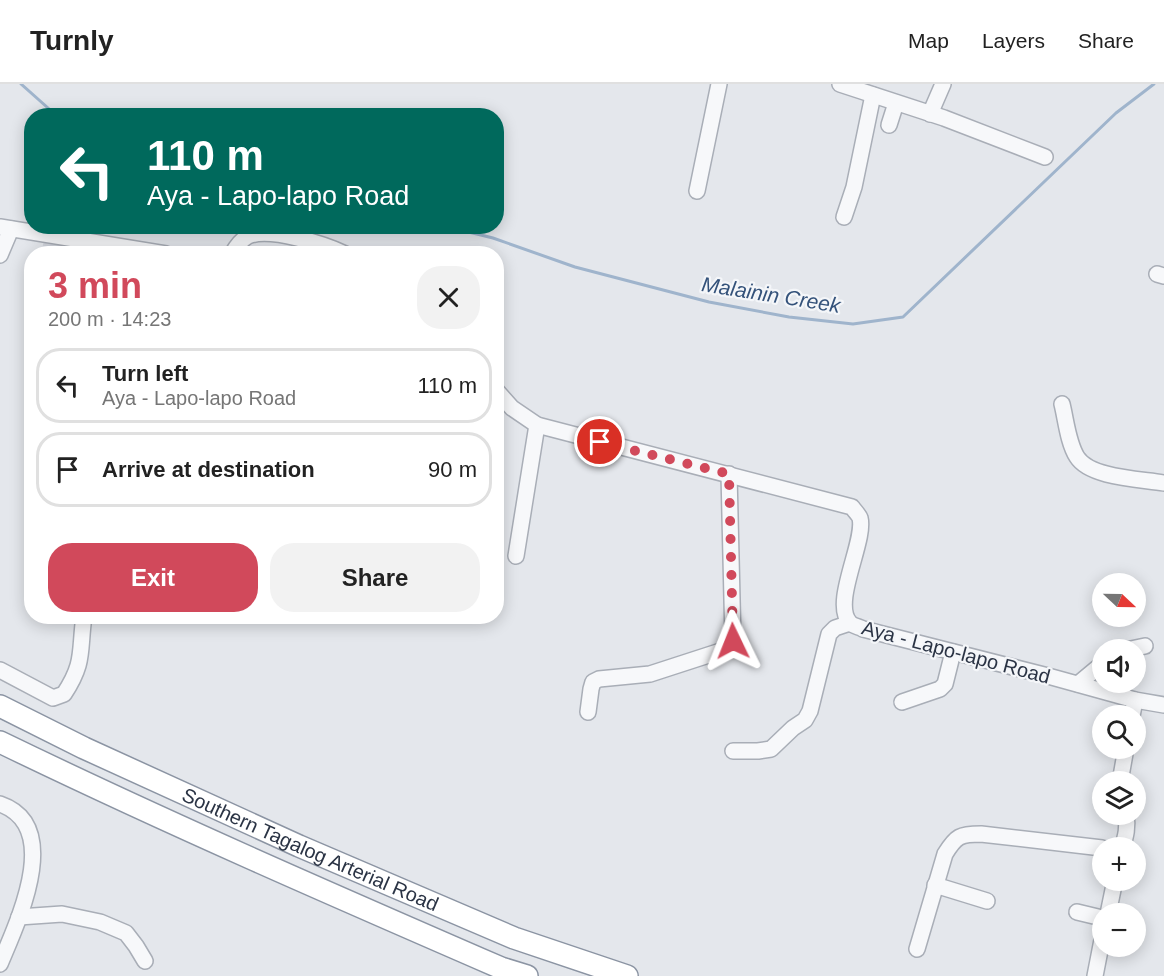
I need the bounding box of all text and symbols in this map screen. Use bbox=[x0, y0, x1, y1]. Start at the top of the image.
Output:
text: Turnly bbox=[30, 25, 113, 56]
text: Map bbox=[908, 29, 949, 52]
text: Layers bbox=[982, 29, 1045, 52]
text: Share bbox=[1078, 29, 1134, 52]
icon: left bbox=[48, 132, 126, 210]
text: 110 m bbox=[147, 132, 264, 179]
text: Aya - Lapo-lapo Road bbox=[147, 181, 409, 211]
text: 3 min bbox=[48, 265, 142, 306]
button: close bbox=[417, 266, 480, 329]
water label: Malainin Creek bbox=[700, 272, 844, 317]
text: 200 m · 14:23 bbox=[48, 308, 171, 330]
text: Turn left bbox=[102, 361, 188, 386]
icon: left bbox=[51, 369, 84, 402]
text: 110 m bbox=[417, 373, 477, 398]
text: Aya - Lapo-lapo Road bbox=[102, 387, 296, 409]
pin bbox=[574, 416, 625, 467]
icon: arrive bbox=[583, 425, 616, 458]
icon: arrive bbox=[51, 453, 84, 486]
text: Arrive at destination bbox=[102, 457, 315, 482]
text: 90 m bbox=[428, 457, 477, 482]
button: Exit bbox=[48, 543, 258, 612]
button: Share bbox=[270, 543, 480, 612]
north arrow bbox=[1092, 573, 1146, 627]
map controls bbox=[1092, 573, 1146, 957]
position arrow bbox=[701, 609, 765, 673]
street label: Aya - Lapo-lapo Road bbox=[859, 616, 1053, 688]
button: sound bbox=[1092, 639, 1146, 693]
button: search bbox=[1092, 705, 1146, 759]
button: layers bbox=[1092, 771, 1146, 825]
street label: Southern Tagalog Arterial Road bbox=[179, 783, 442, 915]
button: + bbox=[1092, 837, 1146, 891]
button: − bbox=[1092, 903, 1146, 957]

